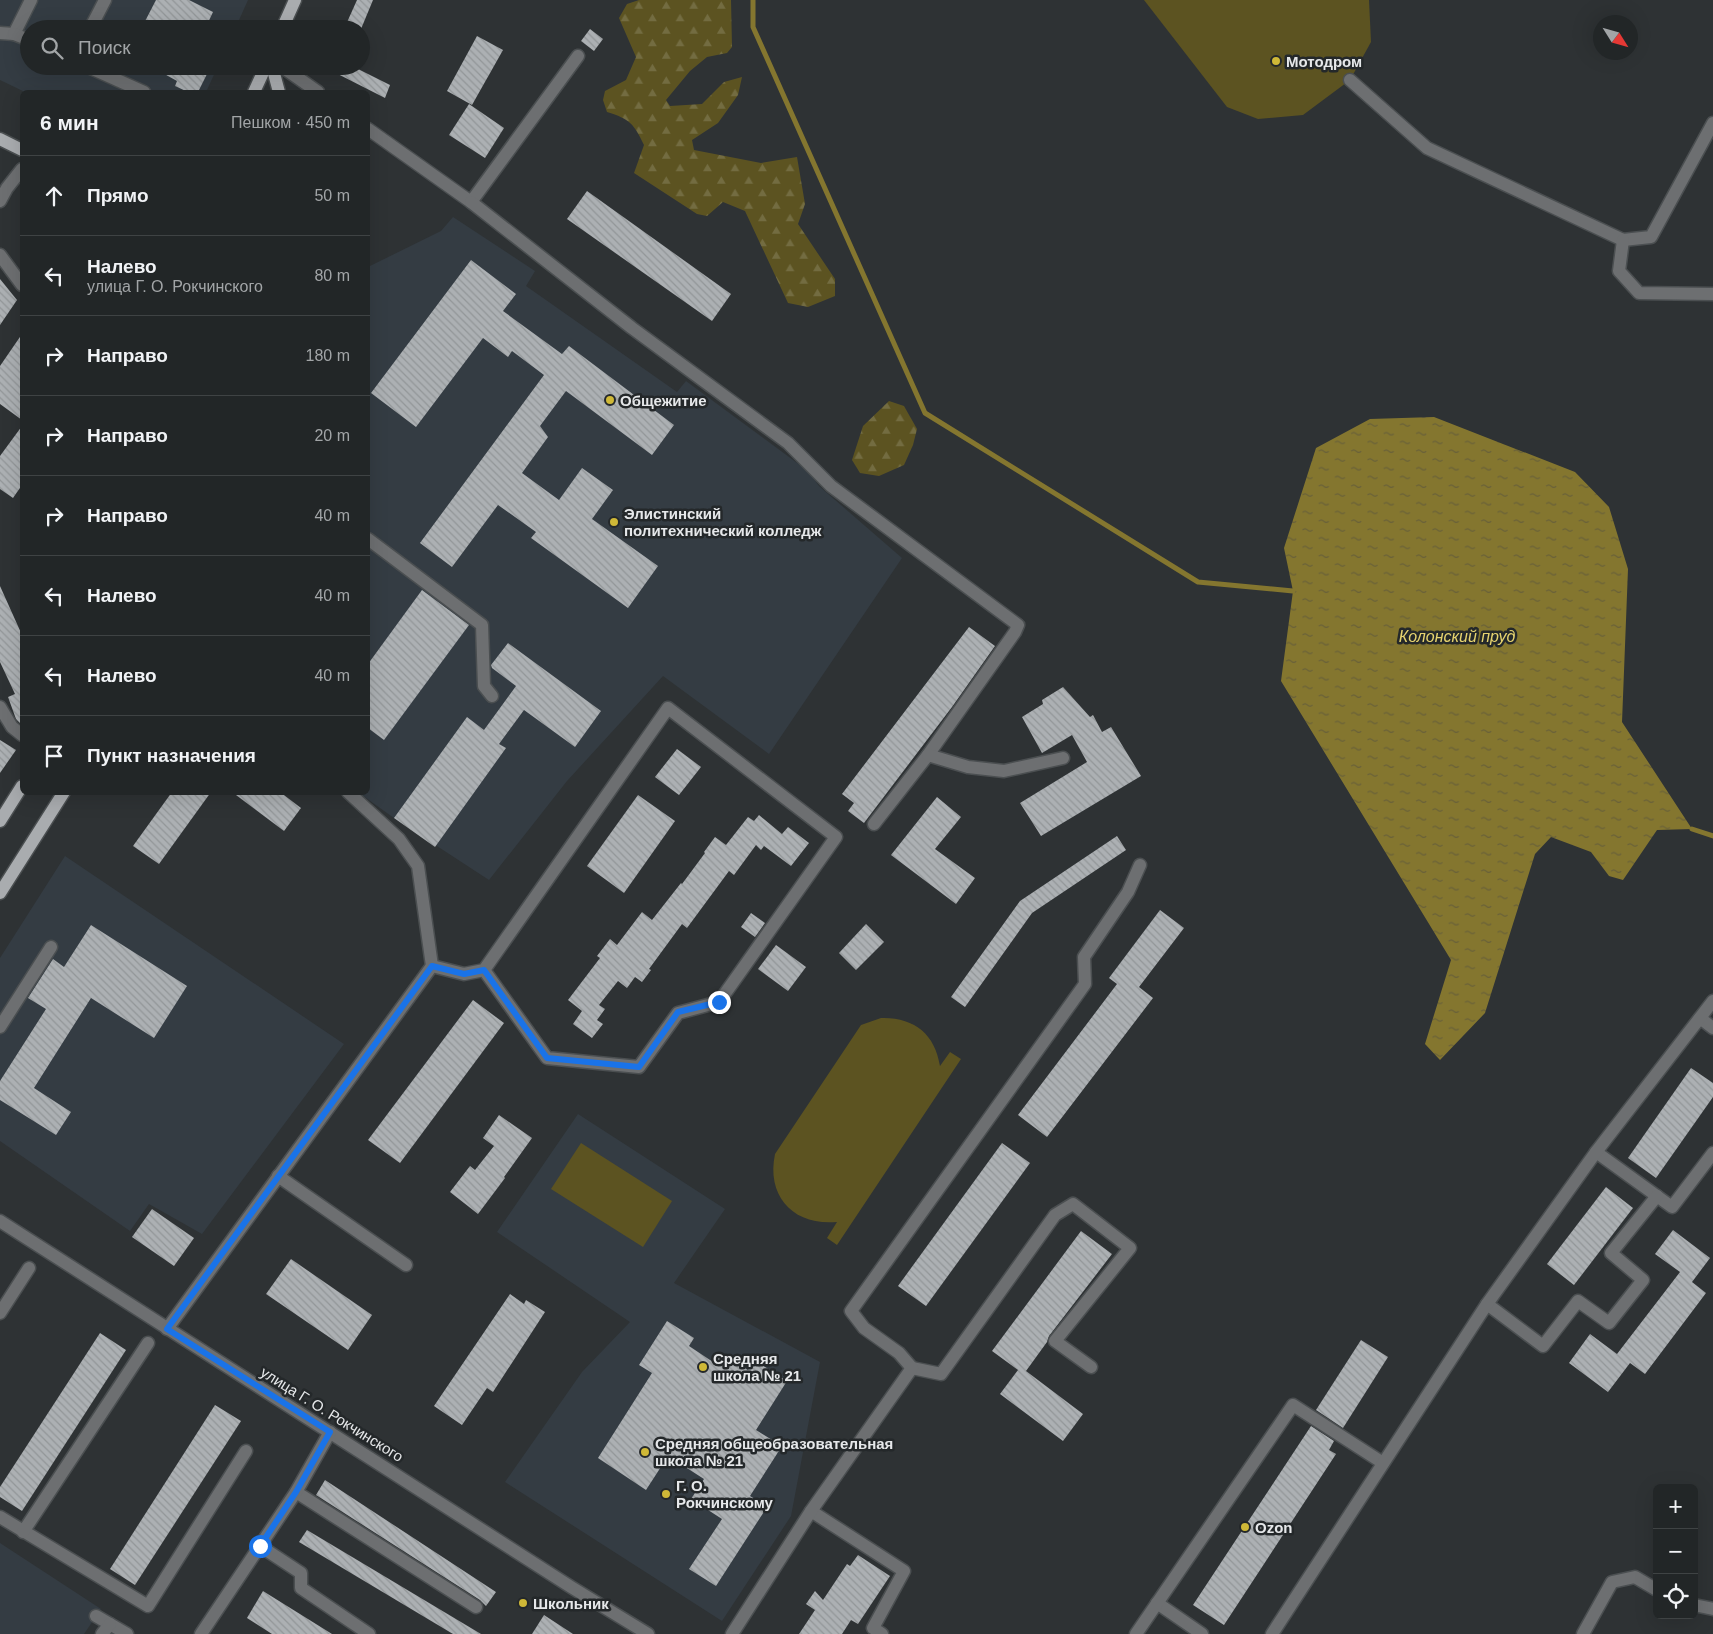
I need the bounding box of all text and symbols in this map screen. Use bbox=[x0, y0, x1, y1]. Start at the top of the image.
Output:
north arrow bbox=[1593, 15, 1638, 60]
search box bbox=[20, 20, 370, 75]
icon: search bbox=[38, 34, 66, 62]
text: Поиск bbox=[78, 37, 131, 58]
place label: Мотодром bbox=[1286, 53, 1362, 70]
marker: Мотодром bbox=[1270, 55, 1282, 67]
text: 6 мин bbox=[40, 111, 99, 134]
text: Пешком · 450 m bbox=[231, 114, 350, 131]
icon: ahead bbox=[40, 182, 68, 210]
text: Прямо bbox=[87, 185, 149, 206]
text: 50 m bbox=[314, 187, 350, 204]
text: Налево bbox=[87, 256, 157, 277]
icon: left bbox=[40, 262, 68, 290]
text: 80 m bbox=[314, 267, 350, 284]
text: улица Г. О. Рокчинского bbox=[87, 278, 263, 295]
icon: right bbox=[40, 342, 68, 370]
text: Направо bbox=[87, 345, 168, 366]
text: 180 m bbox=[306, 347, 350, 364]
place label: Общежитие bbox=[620, 392, 707, 409]
marker: Общежитие bbox=[604, 394, 616, 406]
icon: right bbox=[40, 422, 68, 450]
text: Направо bbox=[87, 425, 168, 446]
text: 20 m bbox=[314, 427, 350, 444]
icon: right bbox=[40, 502, 68, 530]
text: Направо bbox=[87, 505, 168, 526]
place label: Элистинский политехнический колледж bbox=[624, 505, 822, 539]
text: 40 m bbox=[314, 507, 350, 524]
marker: Элистинский политехнический колледж bbox=[608, 516, 620, 528]
icon: left bbox=[40, 582, 68, 610]
text: Налево bbox=[87, 585, 157, 606]
text: 40 m bbox=[314, 587, 350, 604]
water label: Колонский пруд bbox=[1399, 628, 1515, 645]
icon: left bbox=[40, 662, 68, 690]
text: Налево bbox=[87, 665, 157, 686]
text: 40 m bbox=[314, 667, 350, 684]
icon: arrive bbox=[40, 742, 68, 770]
text: Пункт назначения bbox=[87, 745, 256, 766]
route end bbox=[708, 991, 731, 1014]
place label: Средняя школа № 21 bbox=[713, 1350, 801, 1384]
marker: Средняя школа № 21 bbox=[697, 1361, 709, 1373]
street label: улица Г. О. Рокчинского bbox=[258, 1363, 406, 1465]
place label: Средняя общеобразовательная школа № 21 bbox=[655, 1435, 893, 1469]
marker: Средняя общеобразовательная школа № 21 bbox=[639, 1446, 651, 1458]
place label: Г. О. Рокчинскому bbox=[676, 1477, 774, 1511]
map controls bbox=[1653, 1484, 1698, 1619]
button: + bbox=[1653, 1484, 1698, 1529]
marker: Г. О. Рокчинскому bbox=[660, 1488, 672, 1500]
place label: Ozon bbox=[1255, 1519, 1293, 1536]
marker: Ozon bbox=[1239, 1521, 1251, 1533]
button: − bbox=[1653, 1529, 1698, 1574]
route start bbox=[249, 1535, 272, 1558]
button: locate bbox=[1653, 1574, 1698, 1619]
place label: Школьник bbox=[533, 1595, 609, 1612]
marker: Школьник bbox=[517, 1597, 529, 1609]

